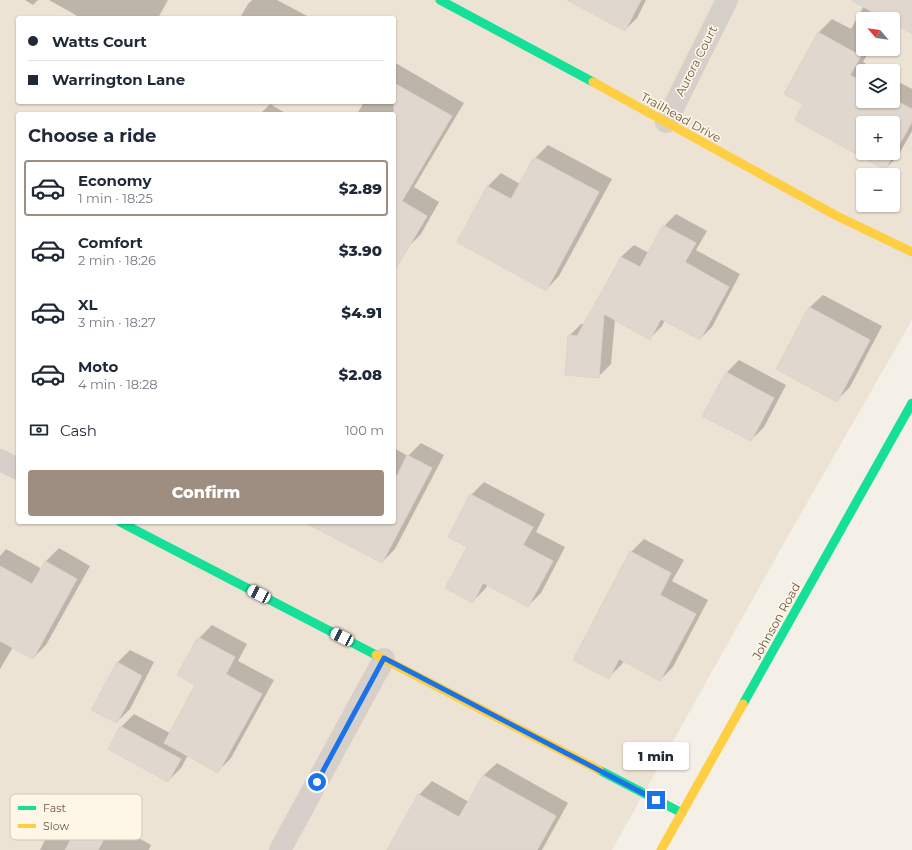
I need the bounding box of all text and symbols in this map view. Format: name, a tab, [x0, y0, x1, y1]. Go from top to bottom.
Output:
north arrow	[856, 12, 900, 56]
map controls	[856, 12, 900, 212]
street label: Aurora Court	[672, 23, 720, 99]
text: Watts Court	[52, 32, 147, 51]
button: layers	[856, 64, 900, 108]
text: Warrington Lane	[52, 70, 185, 89]
street label: Trailhead Drive	[638, 89, 724, 145]
button: +	[856, 116, 900, 160]
text: Choose a ride	[28, 125, 156, 147]
button: −	[856, 168, 900, 212]
icon: car	[30, 170, 66, 206]
text: Economy	[78, 171, 151, 190]
text: $2.89	[339, 179, 382, 198]
text: 1 min · 18:25	[78, 190, 153, 206]
icon: car	[30, 232, 66, 268]
text: Comfort	[78, 233, 143, 252]
text: $3.90	[339, 241, 382, 260]
text: 2 min · 18:26	[78, 252, 156, 268]
icon: car	[30, 294, 66, 330]
text: XL	[78, 295, 97, 314]
text: $4.91	[341, 303, 382, 322]
text: 3 min · 18:27	[78, 314, 156, 330]
icon: car	[30, 356, 66, 392]
text: Moto	[78, 357, 118, 376]
text: $2.08	[339, 365, 382, 384]
text: 4 min · 18:28	[78, 376, 158, 392]
icon: cash	[28, 419, 50, 441]
text: Cash	[60, 421, 97, 440]
text: 100 m	[345, 422, 384, 438]
button: Confirm	[28, 470, 384, 516]
street label: Johnson Road	[748, 580, 803, 663]
car	[246, 583, 272, 605]
car	[329, 626, 355, 648]
callout: 1 min	[623, 742, 689, 770]
text: 1 min	[638, 748, 674, 764]
route start	[308, 773, 326, 791]
route end	[647, 791, 665, 809]
legend	[10, 794, 142, 840]
text: Fast	[43, 801, 67, 815]
text: Slow	[43, 819, 69, 833]

